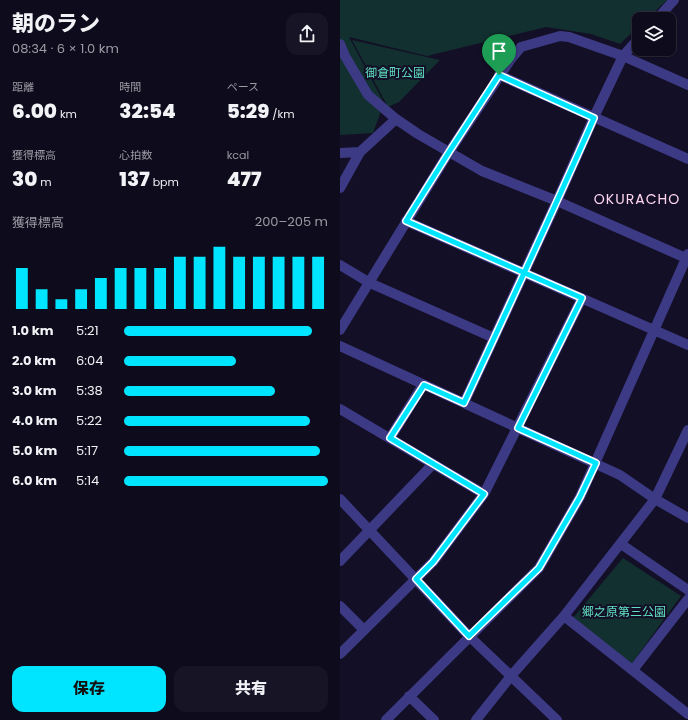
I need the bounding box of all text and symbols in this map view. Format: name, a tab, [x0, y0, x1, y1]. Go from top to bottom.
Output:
text: 朝のラン	[12, 8, 100, 39]
map controls	[632, 12, 676, 56]
button: layers	[632, 12, 676, 56]
button: share	[286, 13, 328, 55]
pin	[482, 34, 516, 75]
text: 08:34 · 6 × 1.0 km	[12, 39, 119, 58]
icon: arrive	[488, 40, 510, 62]
park label: 御倉町公園	[365, 64, 425, 81]
text: 距離	[12, 79, 34, 95]
text: 時間	[119, 79, 141, 95]
text: ペース	[227, 79, 259, 95]
text: 6.00	[12, 97, 57, 125]
text: 32:54	[119, 97, 176, 125]
text: 5:29	[227, 97, 269, 125]
text: km	[57, 106, 77, 122]
text: /km	[269, 106, 294, 122]
text: 獲得標高	[12, 147, 56, 163]
text: 心拍数	[119, 147, 152, 163]
text: kcal	[227, 147, 249, 163]
text: 30	[12, 165, 37, 193]
text: 137	[119, 165, 150, 193]
text: 477	[227, 165, 261, 193]
text: m	[37, 174, 52, 190]
text: bpm	[150, 174, 179, 190]
district label: OKURACHO	[594, 189, 680, 209]
text: 200–205 m	[255, 212, 328, 231]
text: 獲得標高	[12, 213, 64, 232]
text: 1.0 km	[12, 321, 54, 340]
text: 5:21	[76, 321, 99, 340]
text: 2.0 km	[12, 351, 56, 370]
text: 6:04	[76, 351, 103, 370]
text: 3.0 km	[12, 381, 57, 400]
text: 5:38	[76, 381, 103, 400]
text: 4.0 km	[12, 411, 58, 430]
text: 5:22	[76, 411, 102, 430]
text: 5.0 km	[12, 441, 57, 460]
text: 5:17	[76, 441, 98, 460]
text: 6.0 km	[12, 471, 57, 490]
text: 5:14	[76, 471, 99, 490]
park label: 郷之原第三公園	[582, 603, 666, 620]
button: 保存	[12, 666, 166, 712]
button: 共有	[174, 666, 328, 712]

